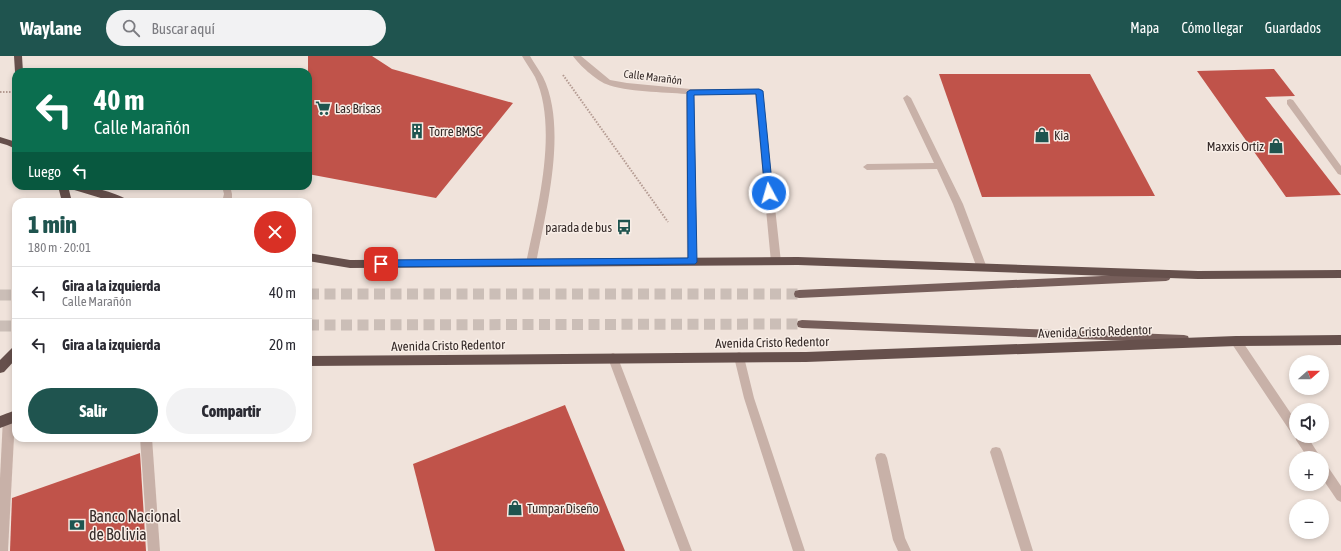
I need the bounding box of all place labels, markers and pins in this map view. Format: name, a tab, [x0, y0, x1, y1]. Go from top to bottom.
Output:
supermarket icon: Las Brisas	[314, 99, 332, 117]
place label: Las Brisas	[335, 101, 381, 116]
building icon: Torre BMSC	[408, 122, 426, 140]
place label: Torre BMSC	[429, 124, 482, 139]
shop icon: Kia	[1033, 126, 1051, 144]
place label: Kia	[1054, 128, 1069, 143]
shop icon: Maxxis Ortiz	[1267, 137, 1285, 155]
place label: Maxxis Ortiz	[1207, 139, 1264, 154]
bus stop icon: parada de bus	[615, 218, 633, 236]
place label: parada de bus	[545, 220, 612, 235]
pin	[364, 247, 398, 281]
shop icon: Tumpar Diseño	[506, 499, 524, 517]
place label: Tumpar Diseño	[527, 501, 599, 516]
place label: Banco Nacional de Bolivia	[89, 507, 182, 543]
bank icon: Banco Nacional de Bolivia	[68, 516, 86, 534]

